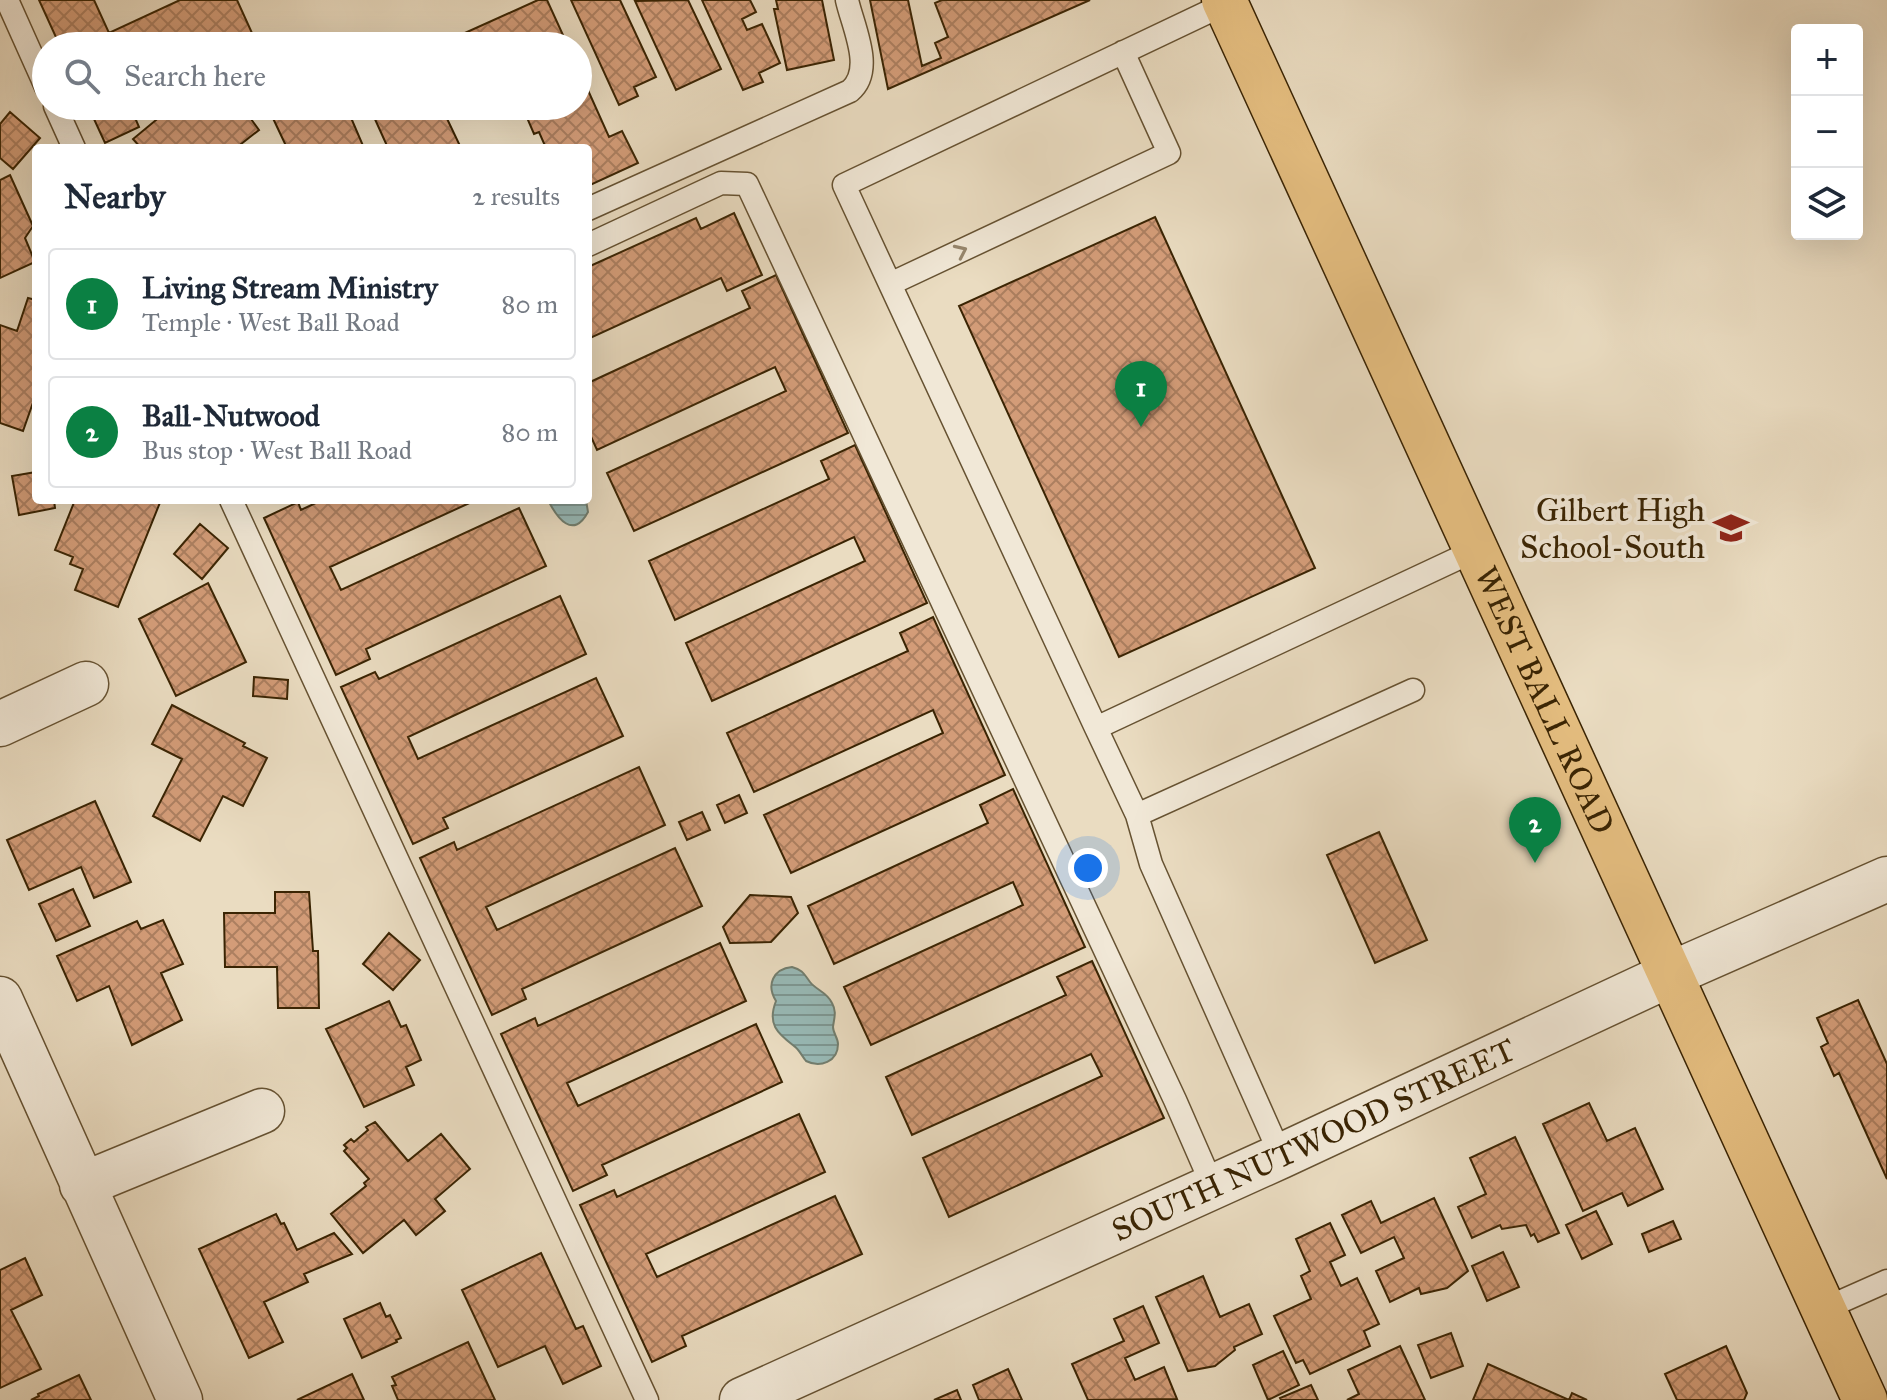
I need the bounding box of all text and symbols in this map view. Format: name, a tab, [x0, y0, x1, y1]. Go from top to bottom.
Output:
map controls	[1791, 24, 1863, 240]
button: +	[1791, 24, 1863, 96]
search box	[32, 32, 592, 120]
icon: search	[60, 54, 104, 98]
text: Search here	[124, 58, 266, 94]
button: −	[1791, 96, 1863, 168]
button: layers	[1791, 168, 1863, 240]
text: Nearby	[64, 176, 166, 217]
text: 2 results	[472, 180, 560, 212]
one-way arrow	[952, 245, 967, 261]
text: Living Stream Ministry	[142, 270, 438, 306]
text: 1	[87, 288, 97, 320]
text: 80 m	[502, 288, 558, 320]
text: Temple · West Ball Road	[142, 306, 400, 338]
pin: 1	[1115, 361, 1167, 427]
text: Ball-Nutwood	[142, 398, 320, 434]
text: 2	[86, 416, 98, 448]
text: 80 m	[502, 416, 558, 448]
text: Bus stop · West Ball Road	[142, 434, 412, 466]
place label: Gilbert High School-South	[1520, 491, 1705, 567]
school or university icon: Gilbert High School-South	[1712, 509, 1750, 547]
street label: WEST BALL ROAD	[1466, 560, 1622, 840]
pin: 2	[1509, 797, 1561, 863]
your location	[1068, 848, 1108, 888]
street label: SOUTH NUTWOOD STREET	[1106, 1030, 1522, 1250]

